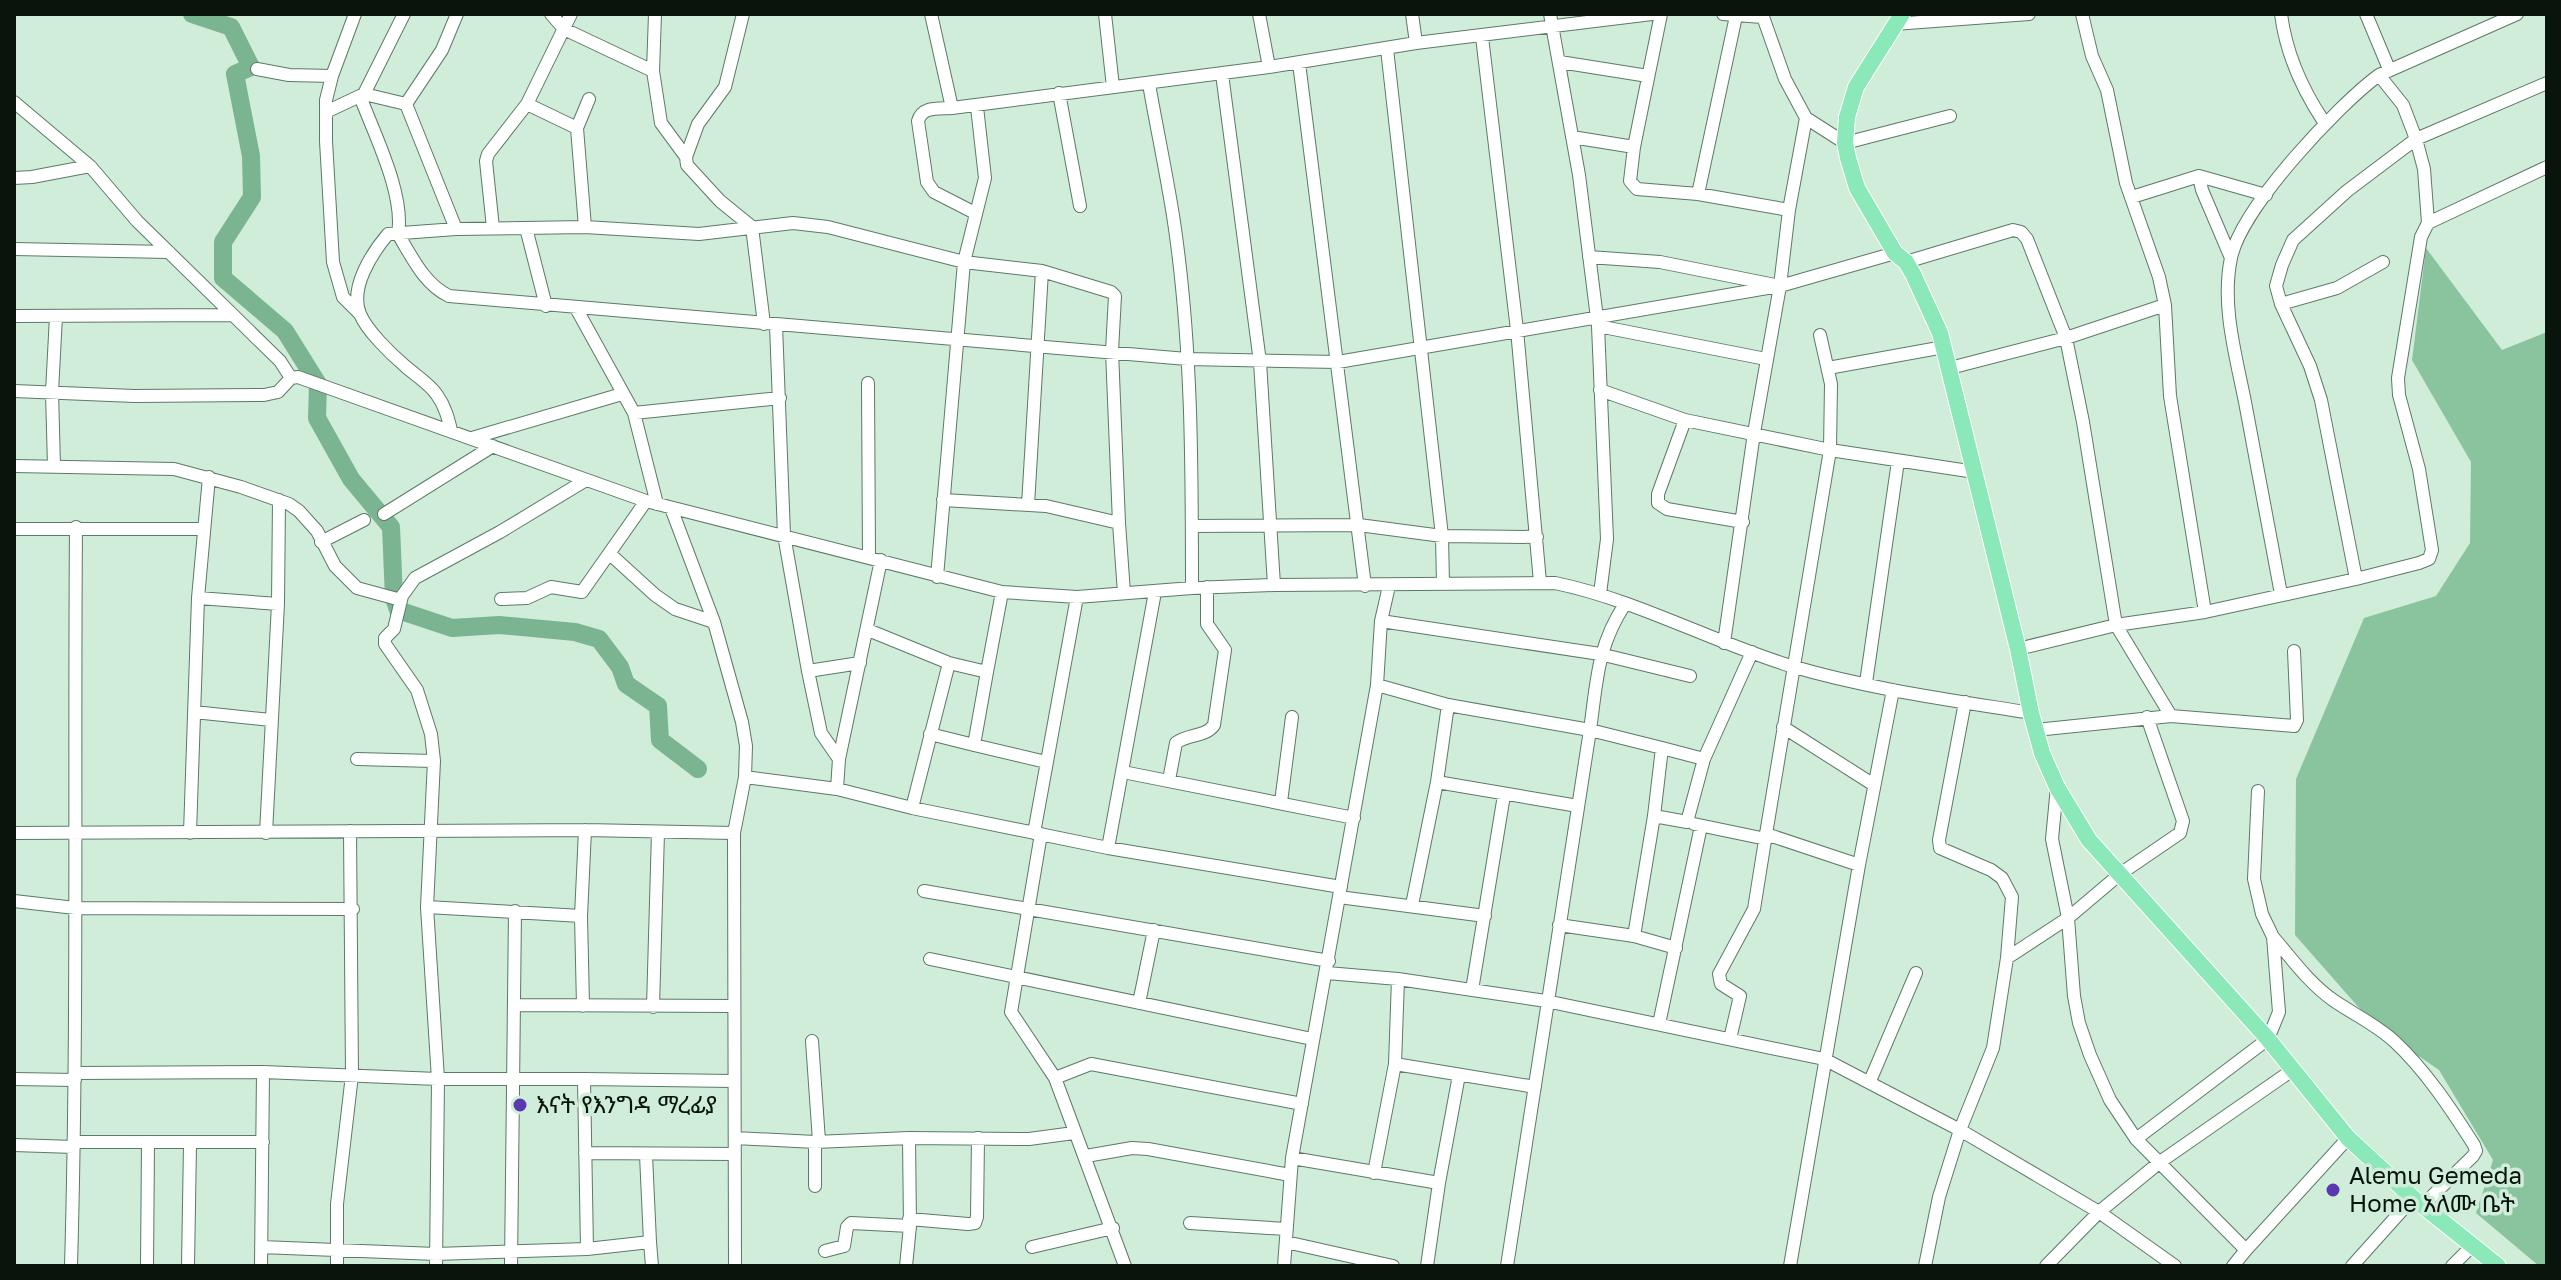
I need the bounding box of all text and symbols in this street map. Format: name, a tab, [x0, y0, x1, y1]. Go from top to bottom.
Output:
place label: እናት የእንግዳ ማረፊያ	[536, 1089, 717, 1118]
marker: እናት የእንግዳ ማረፊያ	[511, 1096, 529, 1114]
place label: Alemu Gemeda Home አለሙ ቤት	[2349, 1160, 2522, 1217]
marker: Alemu Gemeda Home አለሙ ቤት	[2324, 1181, 2342, 1199]

